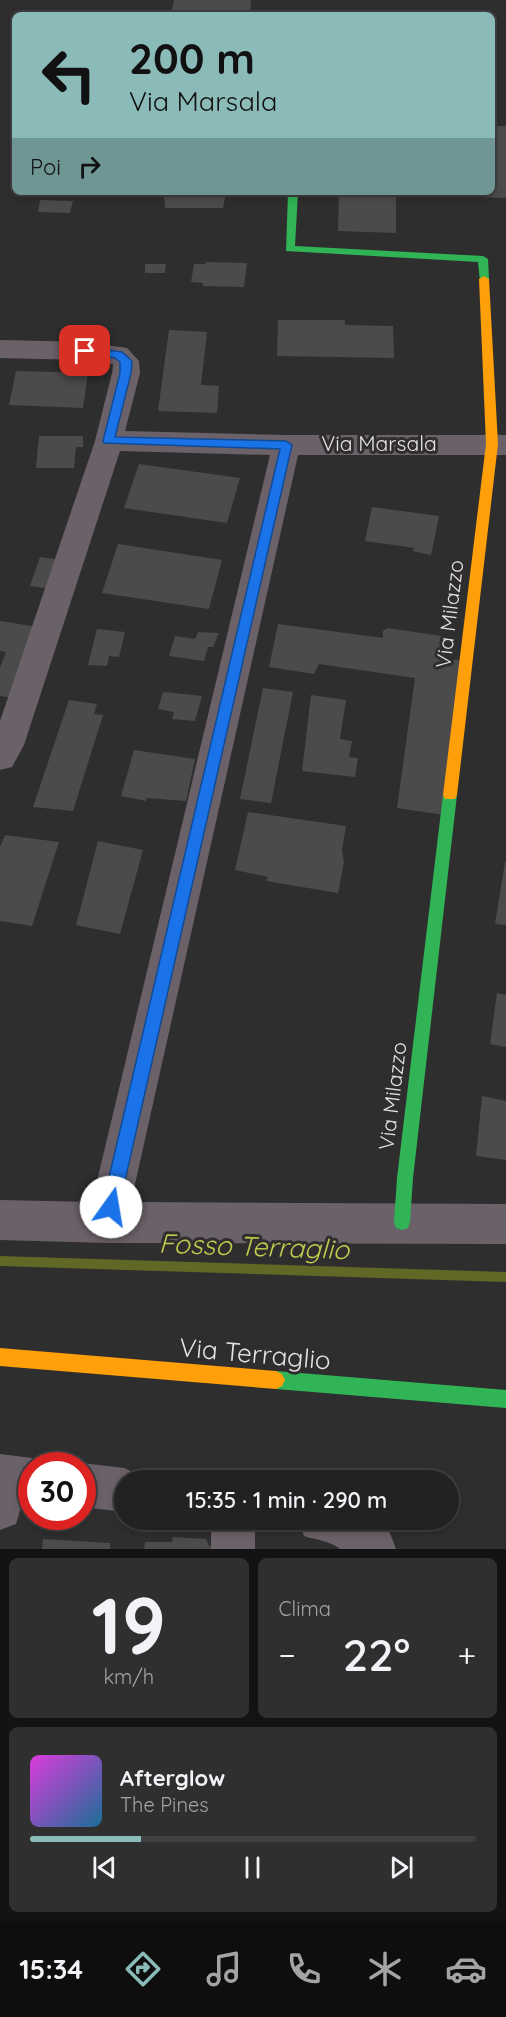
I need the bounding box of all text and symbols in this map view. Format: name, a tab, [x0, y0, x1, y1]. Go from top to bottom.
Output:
text: 200 m	[129, 32, 255, 85]
icon: left	[30, 36, 108, 114]
text: Via Marsala	[129, 84, 277, 118]
icon: right	[73, 150, 106, 183]
text: Poi	[30, 153, 61, 181]
pin	[59, 325, 110, 376]
icon: arrive	[68, 334, 101, 367]
street label: Via Marsala	[321, 430, 437, 456]
street label: Via Milazzo	[429, 558, 469, 670]
street label: Via Milazzo	[372, 1040, 412, 1152]
position arrow	[79, 1175, 143, 1239]
water label: Fosso Terraglio	[158, 1226, 351, 1266]
street label: Via Terraglio	[178, 1330, 332, 1377]
speed limit sign: 30	[18, 1452, 96, 1530]
text: 15:35 · 1 min · 290 m	[186, 1486, 387, 1514]
text: 19	[91, 1576, 166, 1674]
text: Clima	[279, 1596, 331, 1621]
text: 22°	[343, 1626, 410, 1682]
text: −	[279, 1634, 296, 1675]
text: +	[457, 1634, 476, 1675]
text: km/h	[103, 1664, 154, 1689]
text: Afterglow	[120, 1764, 225, 1792]
text: The Pines	[120, 1792, 209, 1817]
icon: previous	[88, 1851, 121, 1884]
icon: pause	[236, 1851, 269, 1884]
icon: next	[385, 1851, 418, 1884]
icon: directions	[122, 1948, 164, 1990]
icon: music	[203, 1948, 245, 1990]
icon: phone	[283, 1948, 325, 1990]
icon: climate	[364, 1948, 406, 1990]
icon: car	[445, 1948, 487, 1990]
text: 15:34	[19, 1952, 83, 1986]

